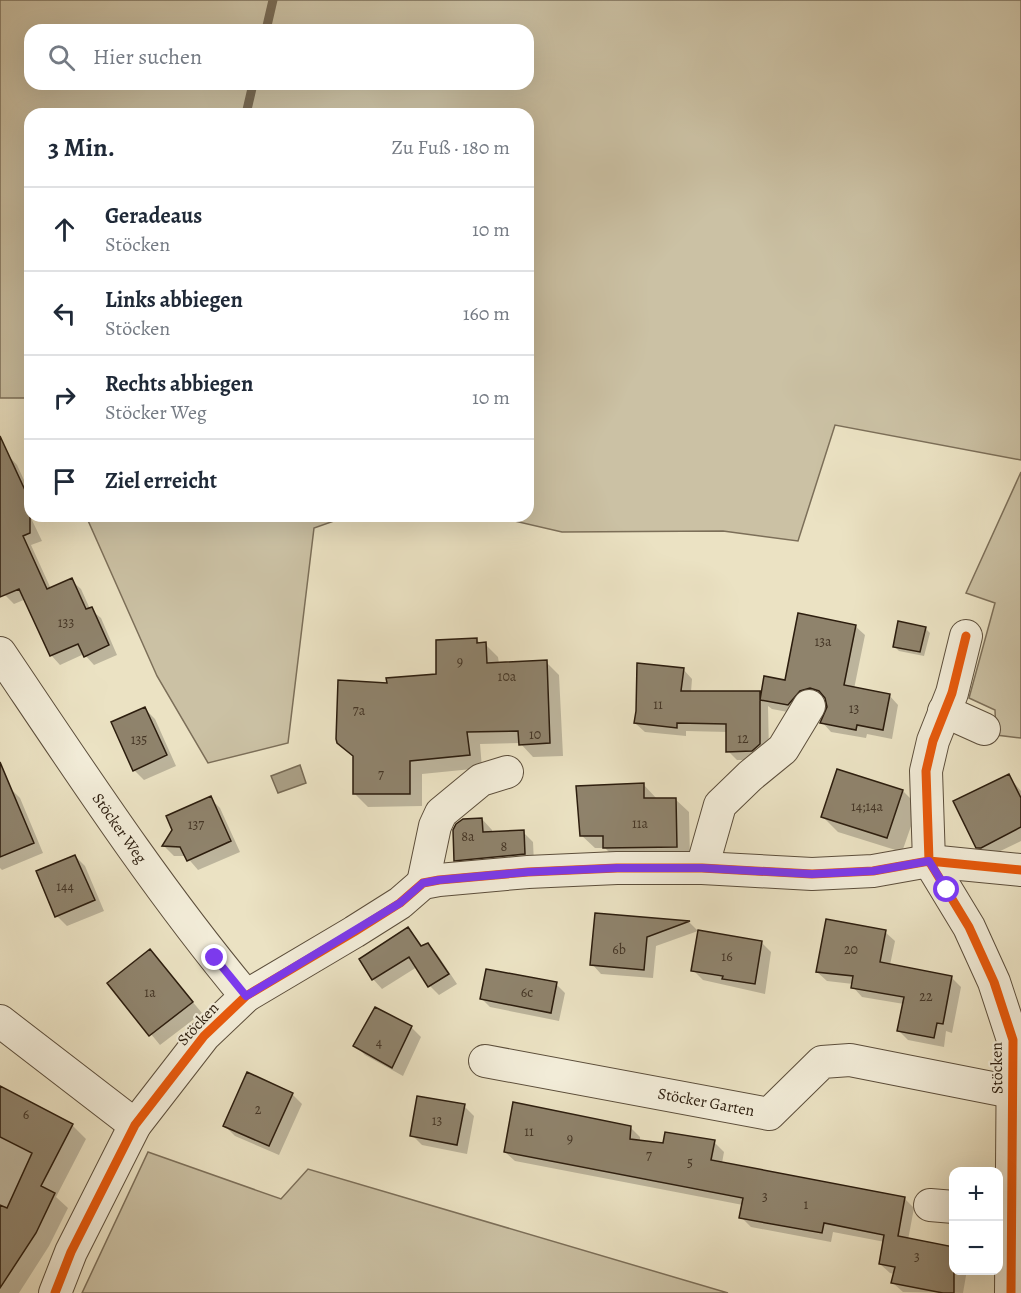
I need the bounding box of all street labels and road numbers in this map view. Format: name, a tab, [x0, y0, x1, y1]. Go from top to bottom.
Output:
street label: Stöcker Weg	[87, 789, 152, 868]
street label: Stöcken	[172, 997, 224, 1051]
street label: Stöcken	[986, 1042, 1008, 1094]
street label: Stöcker Garten	[656, 1082, 757, 1122]

